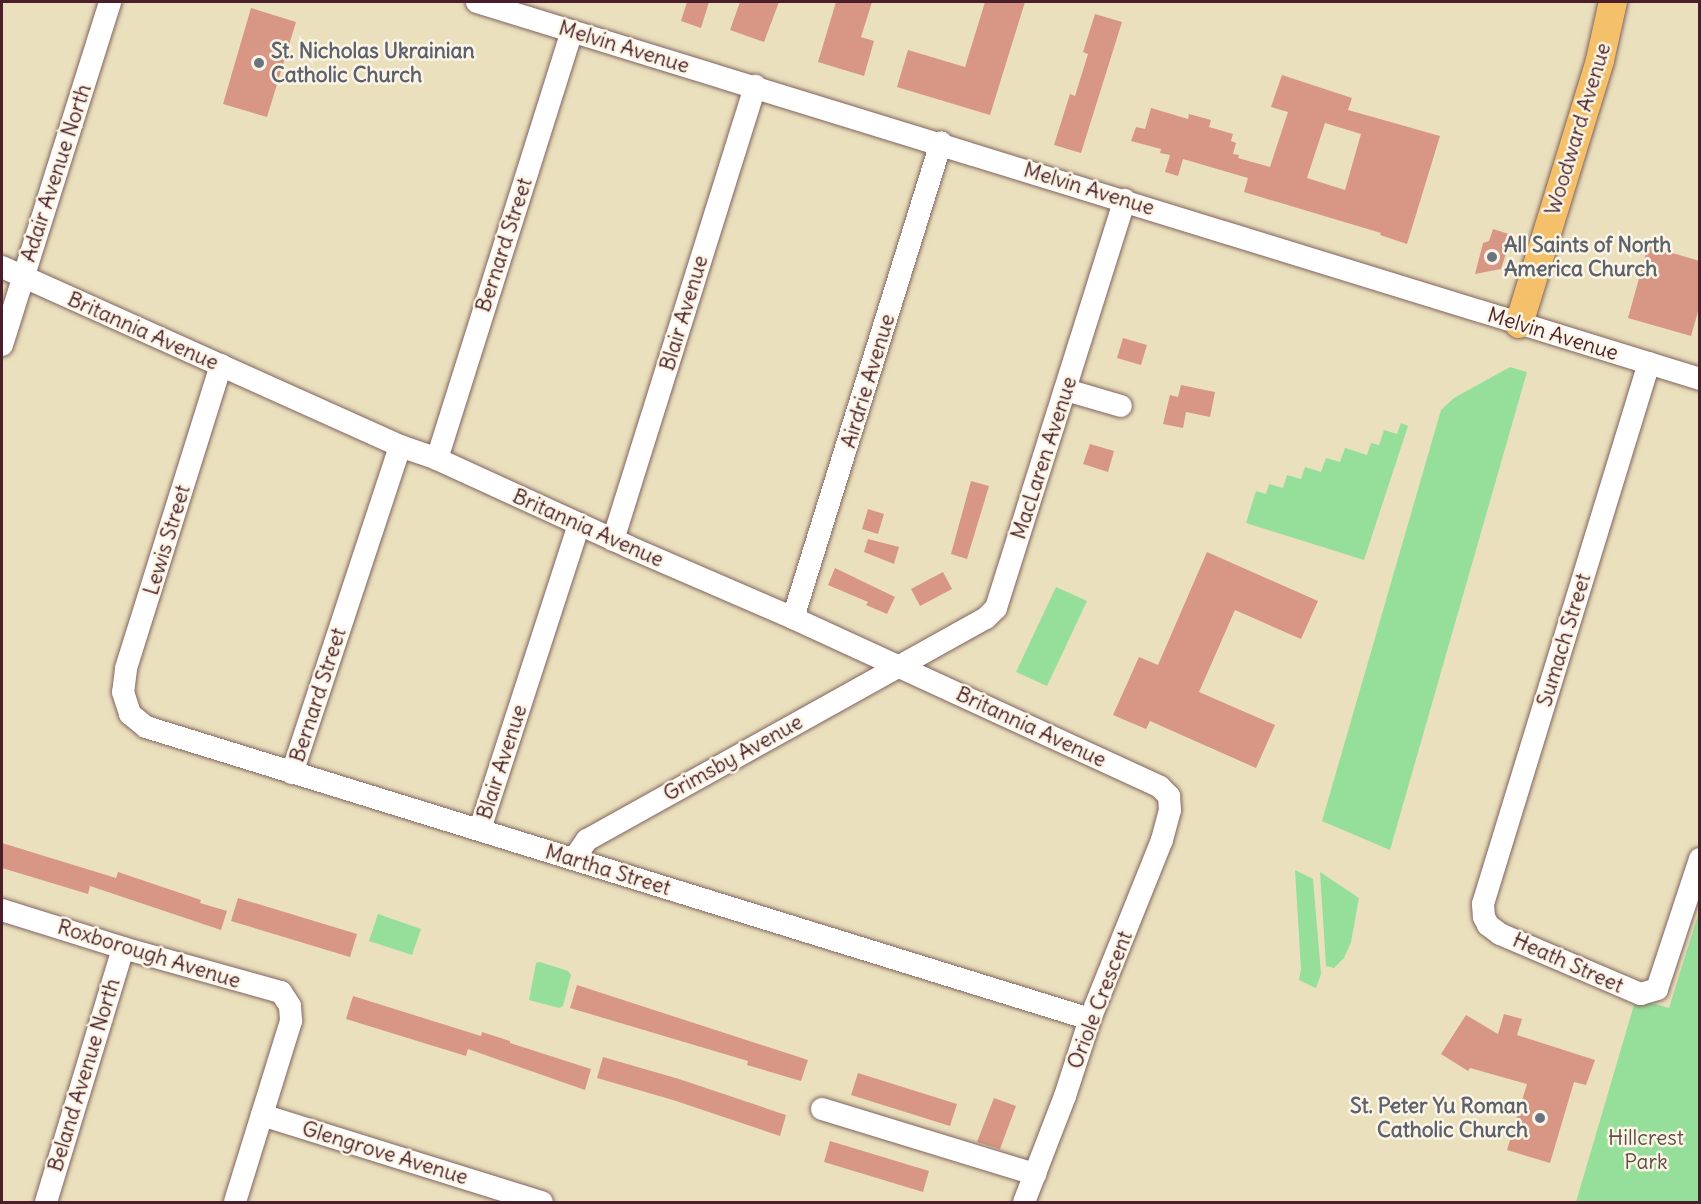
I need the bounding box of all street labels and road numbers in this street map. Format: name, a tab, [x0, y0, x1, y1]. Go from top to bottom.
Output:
street label: Melvin Avenue	[556, 15, 692, 79]
street label: Woodward Avenue	[1540, 40, 1616, 218]
street label: Adair Avenue North	[15, 81, 97, 265]
street label: Melvin Avenue	[1021, 157, 1157, 221]
street label: Bernard Street	[470, 175, 538, 315]
street label: Blair Avenue	[655, 252, 713, 374]
street label: Britannia Avenue	[64, 286, 222, 376]
street label: Melvin Avenue	[1485, 302, 1621, 366]
street label: Airdrie Avenue	[836, 311, 900, 451]
street label: MacLaren Avenue	[1006, 373, 1082, 543]
street label: Lewis Street	[138, 482, 196, 598]
street label: Britannia Avenue	[509, 483, 667, 573]
street label: Sumach Street	[1532, 570, 1596, 710]
street label: Bernard Street	[284, 625, 352, 765]
street label: Britannia Avenue	[952, 681, 1110, 773]
street label: Blair Avenue	[472, 701, 532, 823]
street label: Grimsby Avenue	[659, 709, 807, 807]
street label: Martha Street	[542, 839, 674, 901]
street label: Roxborough Avenue	[54, 914, 244, 994]
street label: Heath Street	[1509, 927, 1627, 999]
street label: Oriole Crescent	[1062, 928, 1138, 1072]
street label: Beland Avenue North	[43, 975, 125, 1175]
street label: Glengrove Avenue	[299, 1116, 471, 1190]

